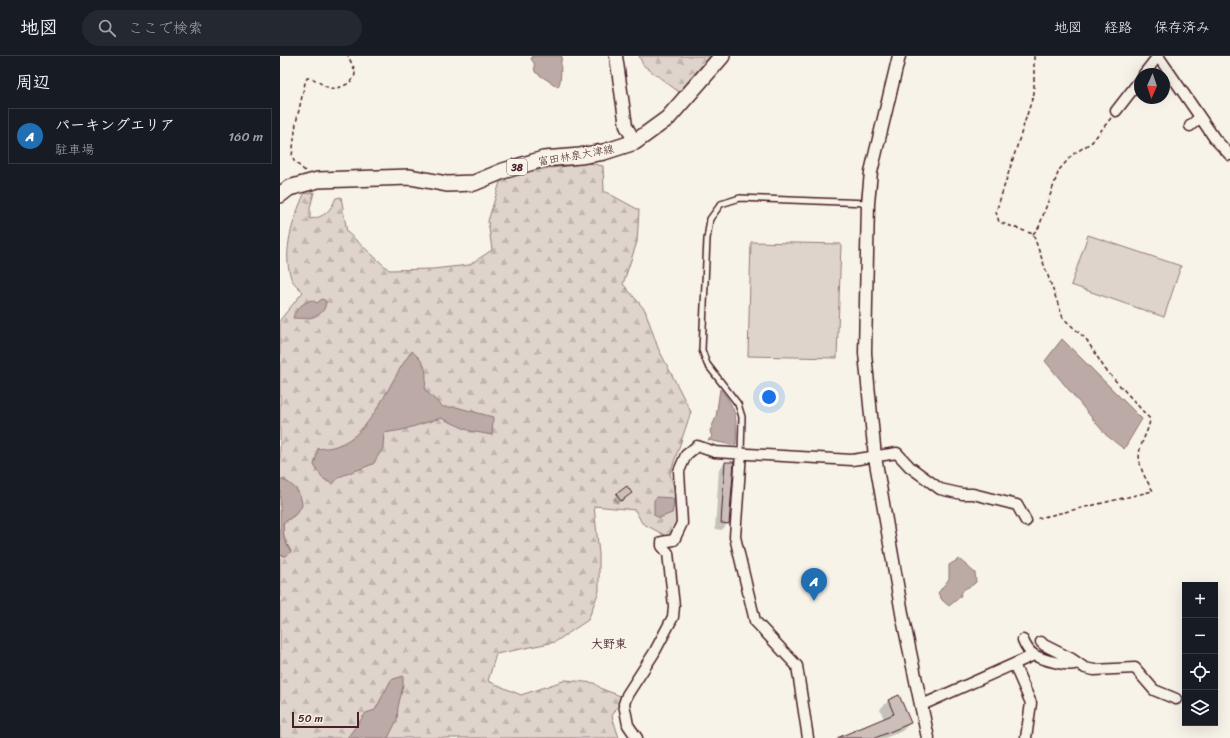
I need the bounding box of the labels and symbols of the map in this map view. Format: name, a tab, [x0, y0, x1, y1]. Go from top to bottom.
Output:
north arrow	[1134, 68, 1170, 104]
street label: 富田林泉大津線	[537, 139, 616, 172]
road number: 38	[507, 159, 527, 175]
your location	[759, 387, 779, 407]
pin: A	[801, 568, 827, 601]
district label: 大野東	[591, 633, 627, 655]
scale bar	[292, 710, 359, 729]

